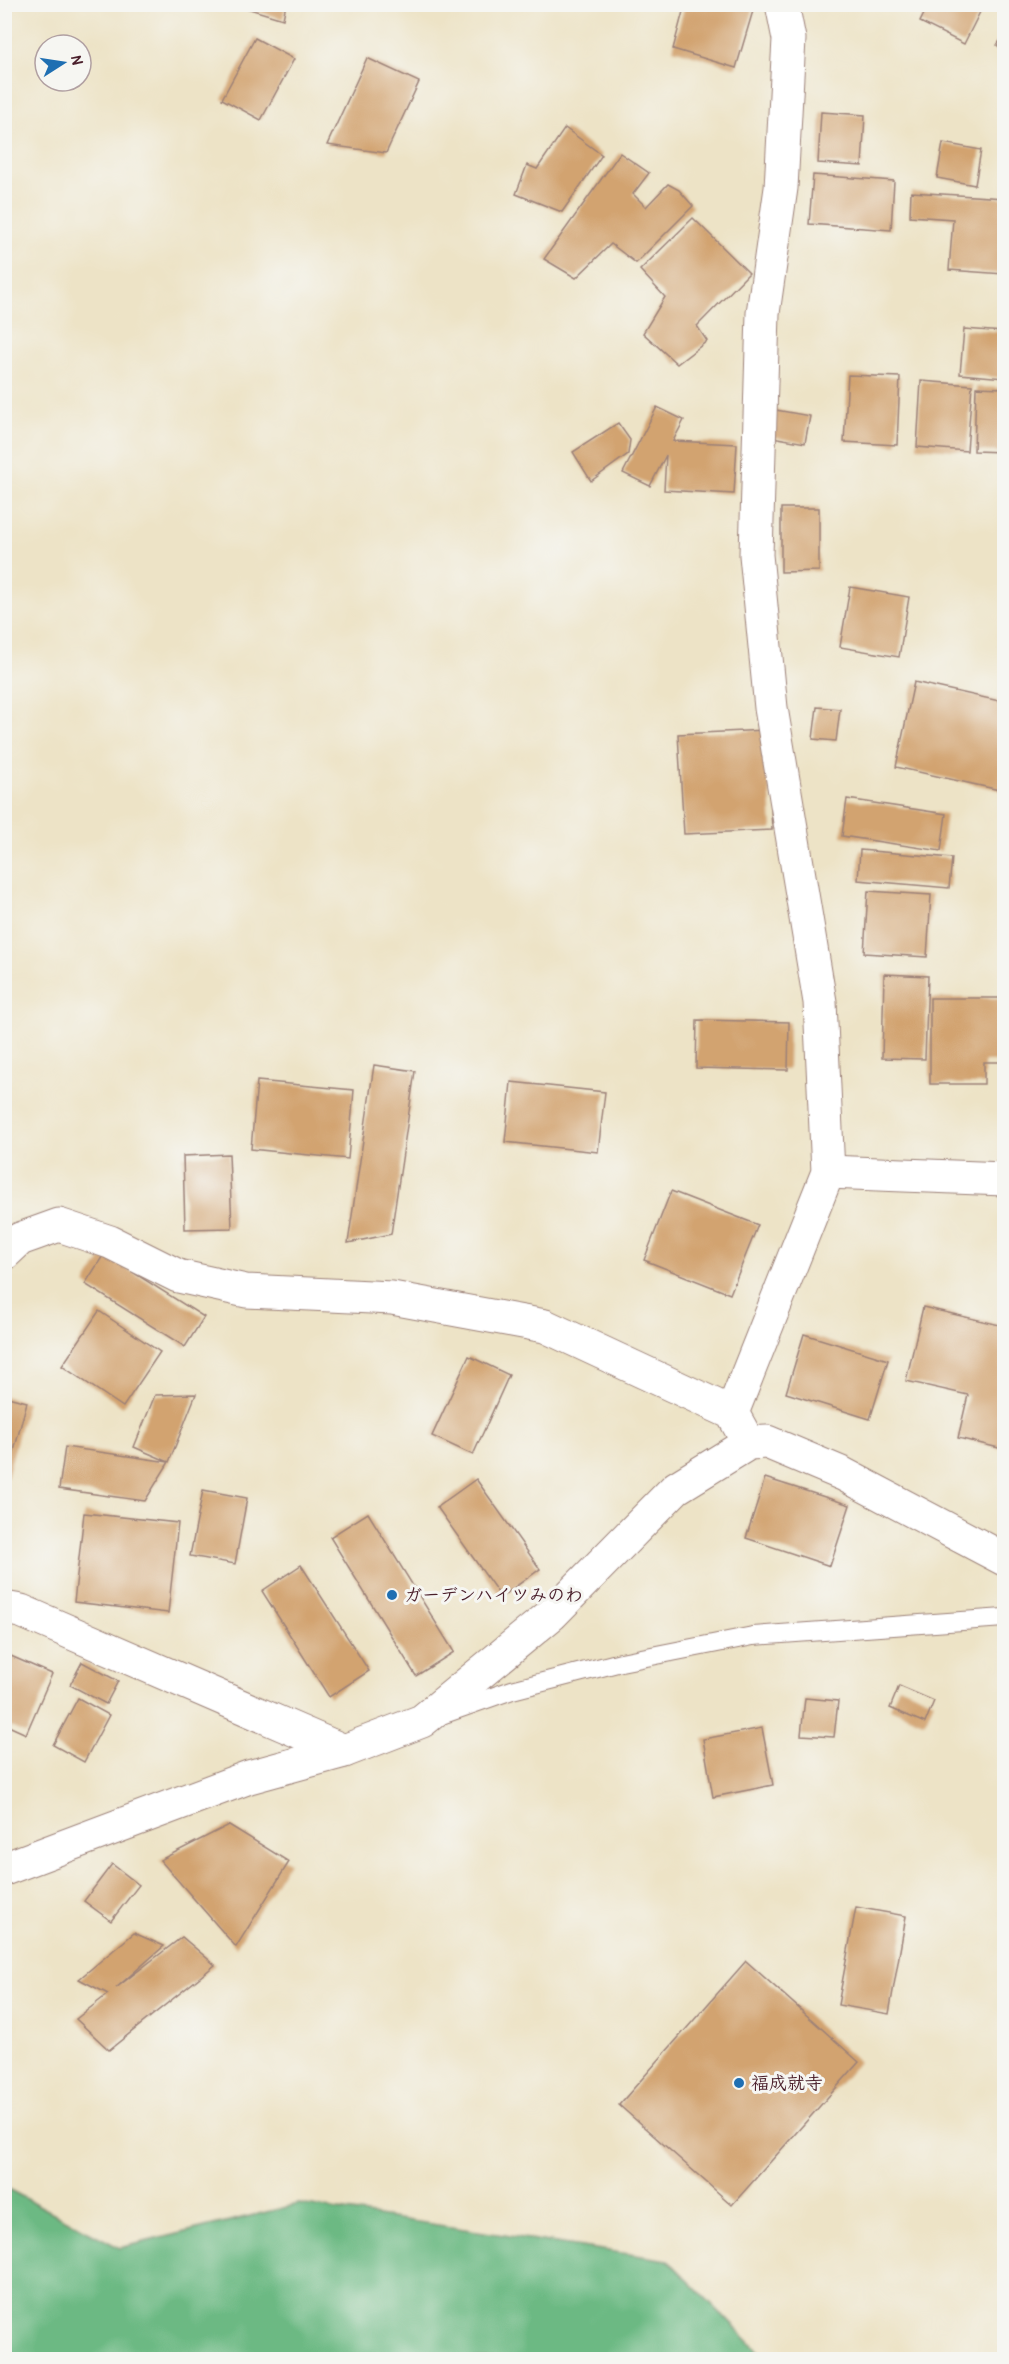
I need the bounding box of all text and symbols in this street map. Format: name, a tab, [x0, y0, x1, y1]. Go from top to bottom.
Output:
north arrow	[33, 33, 93, 93]
text: N	[66, 53, 89, 67]
place label: ガーデンハイツみのわ	[404, 1582, 583, 1607]
marker: ガーデンハイツみのわ	[385, 1588, 399, 1602]
place label: 福成就寺	[751, 2070, 823, 2095]
marker: 福成就寺	[732, 2076, 746, 2090]

